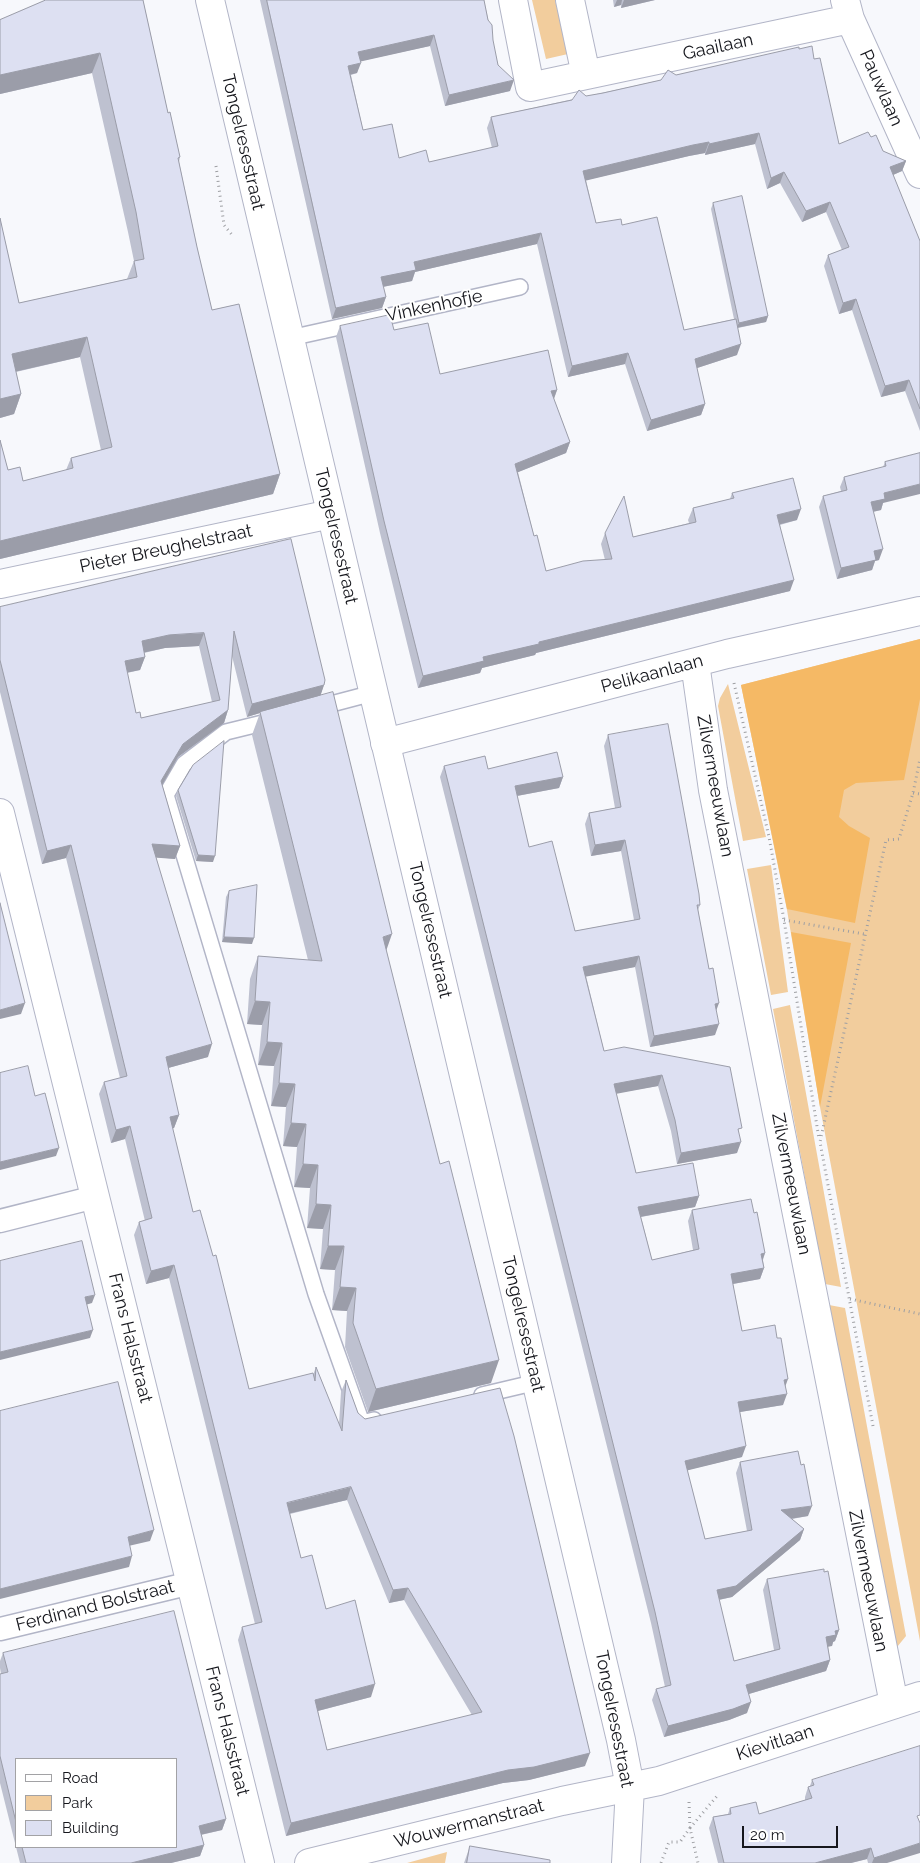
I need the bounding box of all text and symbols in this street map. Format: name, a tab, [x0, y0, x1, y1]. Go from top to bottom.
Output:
street label: Gaailaan	[681, 29, 755, 65]
street label: Pauwlaan	[855, 46, 907, 130]
street label: Tongelresestraat	[217, 72, 269, 212]
street label: Vinkenhofje	[384, 285, 484, 327]
street label: Tongelresestraat	[310, 466, 362, 606]
street label: Pieter Breughelstraat	[78, 520, 254, 578]
street label: Pelikaanlaan	[598, 650, 706, 698]
street label: Zilvermeeuwlaan	[692, 713, 738, 859]
street label: Tongelresestraat	[404, 860, 456, 1000]
street label: Zilvermeeuwlaan	[767, 1111, 815, 1257]
street label: Tongelresestraat	[497, 1254, 549, 1394]
street label: Frans Halsstraat	[103, 1271, 157, 1405]
street label: Zilvermeeuwlaan	[844, 1508, 892, 1654]
street label: Ferdinand Bolstraat	[14, 1576, 176, 1636]
street label: Tongelresestraat	[590, 1649, 638, 1789]
street label: Frans Halsstraat	[200, 1664, 254, 1798]
street label: Kievitlaan	[733, 1720, 817, 1766]
legend	[15, 1758, 178, 1848]
text: Road	[62, 1769, 98, 1787]
text: Park	[62, 1794, 93, 1812]
street label: Wouwermanstraat	[392, 1795, 546, 1853]
scale bar	[745, 1816, 841, 1848]
text: Building	[62, 1819, 119, 1837]
text: 20 m	[750, 1826, 785, 1844]

